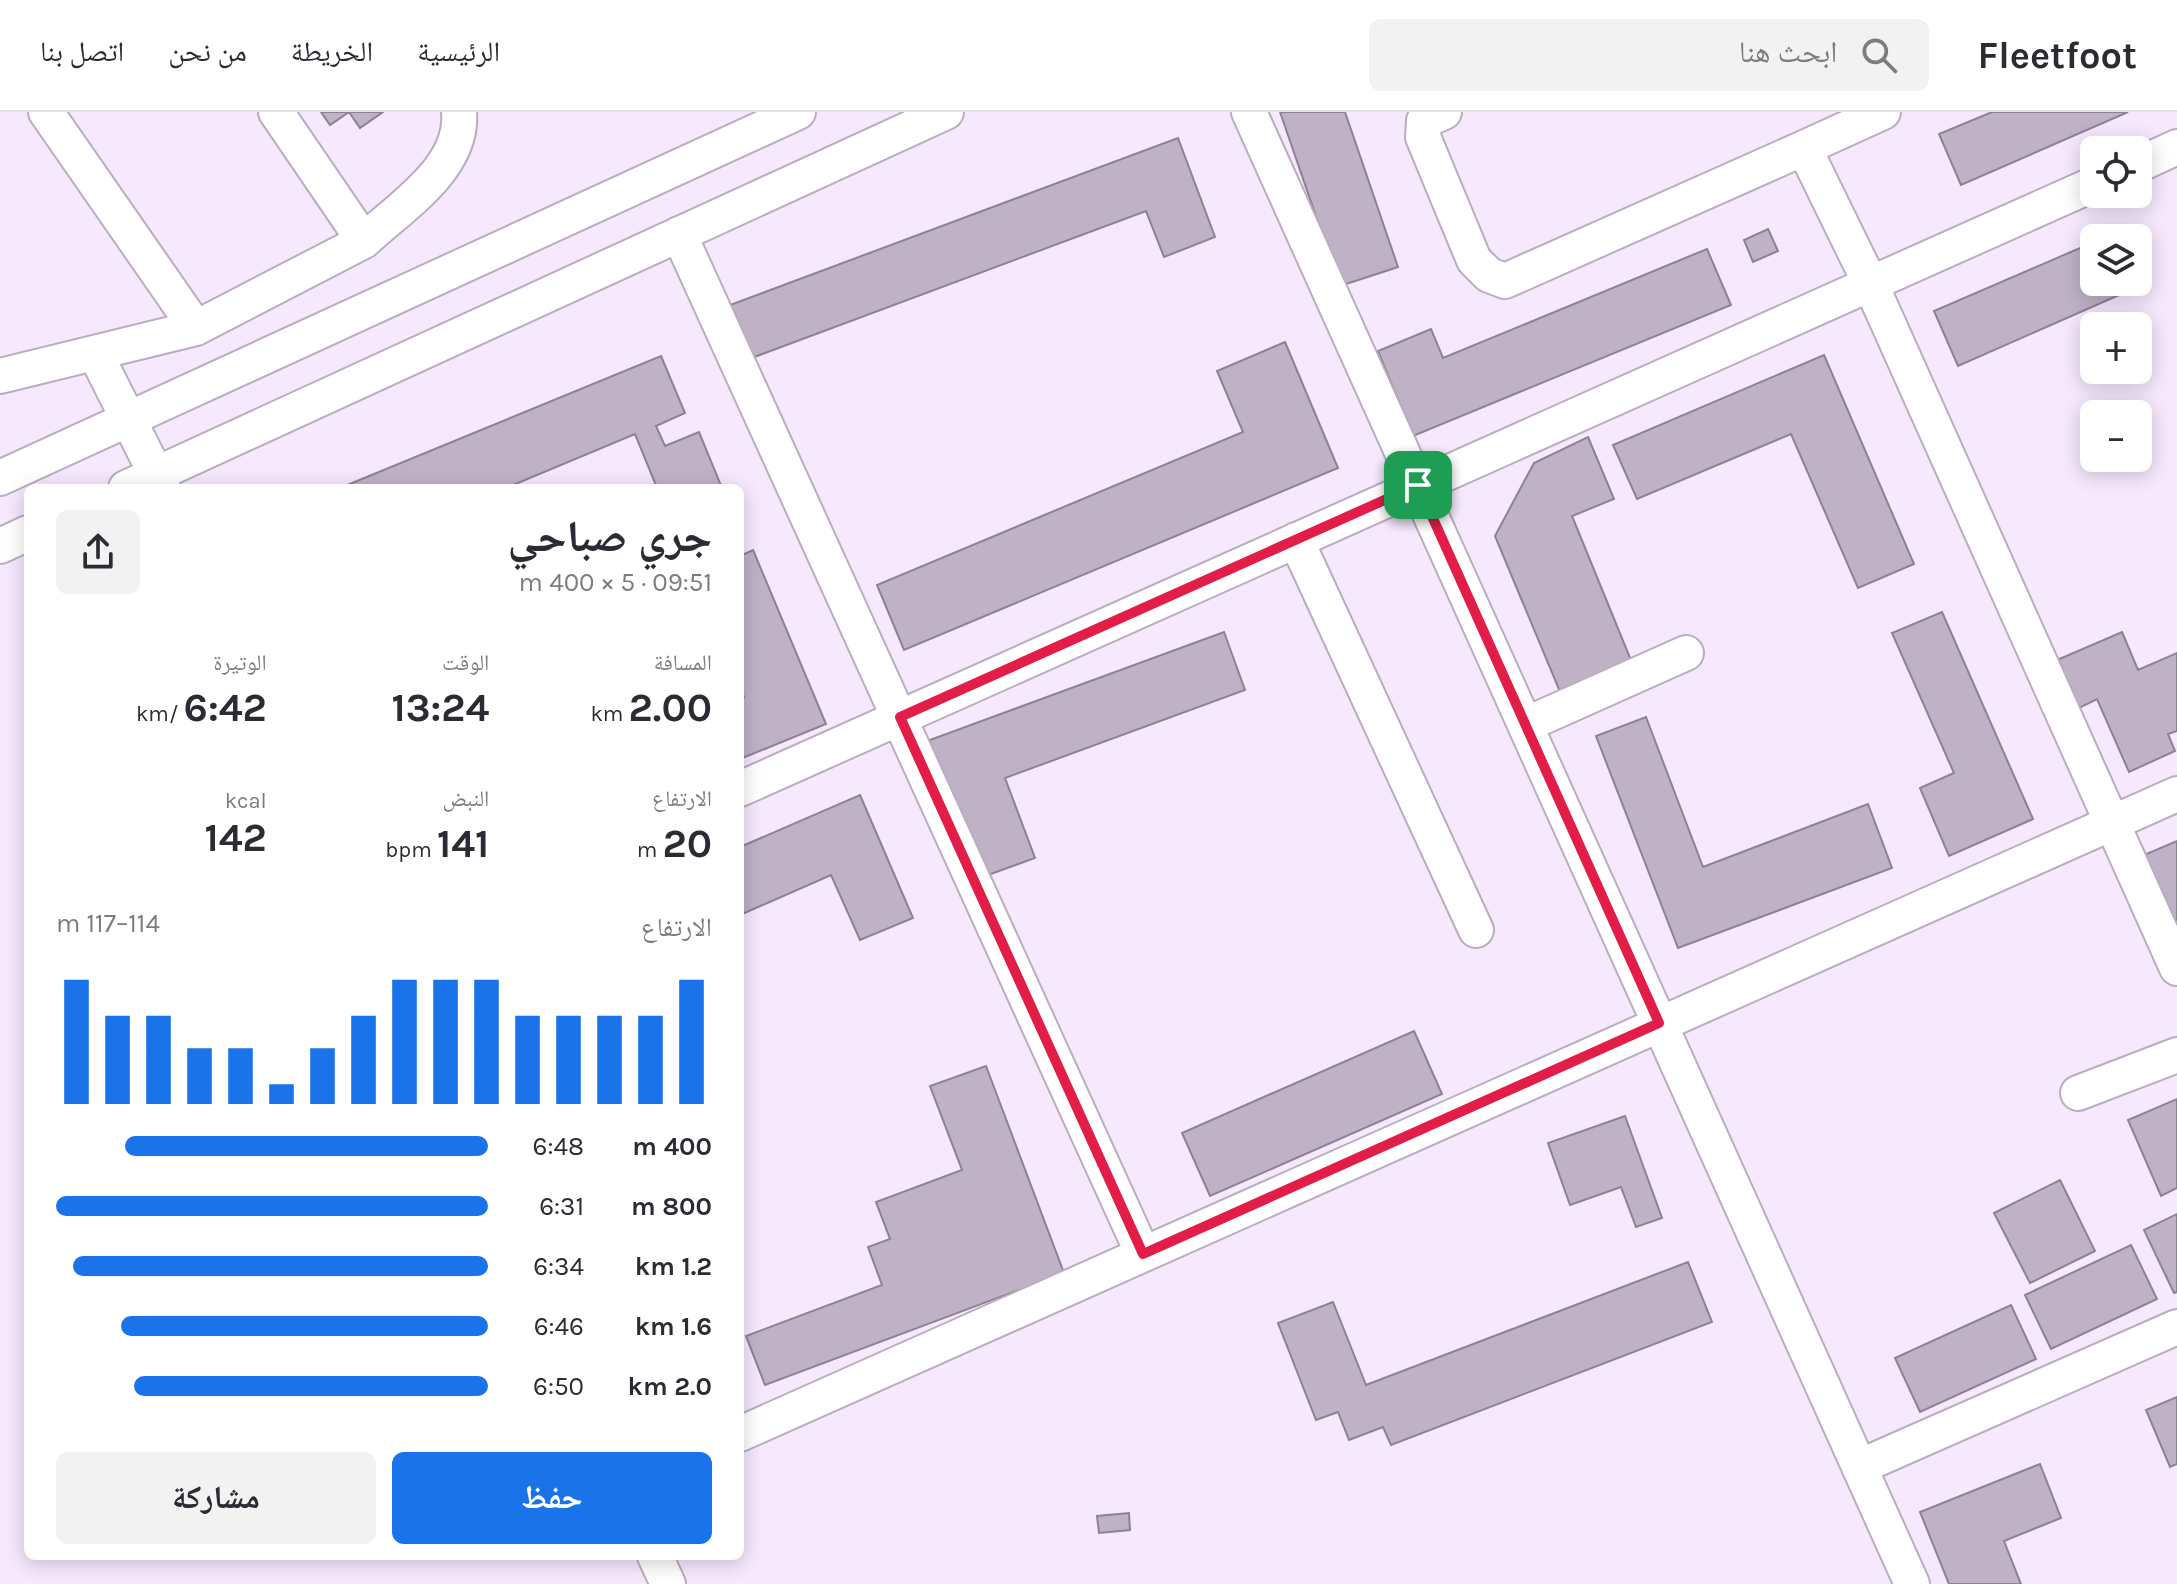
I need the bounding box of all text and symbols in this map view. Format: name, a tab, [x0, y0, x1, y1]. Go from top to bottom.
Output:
search box	[1369, 19, 1929, 91]
icon: search	[1857, 33, 1901, 77]
text: Fleetfoot	[1977, 33, 2137, 78]
text: ابحث هنا	[1739, 34, 1837, 70]
text: اتصل بنا	[40, 35, 124, 68]
text: من نحن	[168, 35, 247, 68]
text: الخريطة	[291, 35, 373, 68]
text: الرئيسية	[417, 35, 500, 68]
map controls	[2080, 136, 2152, 472]
button: locate	[2080, 136, 2152, 208]
button: layers	[2080, 224, 2152, 296]
button: +	[2080, 312, 2152, 384]
button: −	[2080, 400, 2152, 472]
pin	[1384, 451, 1452, 519]
icon: arrive	[1396, 463, 1440, 507]
button: share	[56, 510, 140, 594]
text: جري صباحي	[508, 511, 712, 562]
text: 09:51 · 5 × 400 m	[519, 567, 712, 598]
text: الوتيرة	[213, 650, 267, 676]
text: الوقت	[442, 650, 489, 676]
text: المسافة	[654, 650, 712, 676]
text: 6:42	[184, 684, 267, 731]
text: 13:24	[391, 684, 489, 731]
text: 2.00	[629, 684, 712, 731]
text: /km	[136, 701, 184, 727]
text: km	[590, 701, 629, 727]
text: النبض	[442, 786, 489, 812]
text: الارتفاع	[652, 786, 712, 812]
text: kcal	[225, 788, 267, 814]
text: 142	[204, 814, 267, 861]
text: 141	[437, 820, 489, 867]
text: 20	[663, 820, 712, 867]
text: bpm	[385, 837, 437, 863]
text: m	[637, 837, 663, 863]
text: 114–117 m	[56, 908, 160, 939]
text: الارتفاع	[641, 912, 712, 943]
text: 6:48	[533, 1131, 584, 1162]
text: 400 m	[632, 1131, 712, 1162]
text: 6:31	[539, 1191, 584, 1222]
text: 800 m	[631, 1191, 712, 1222]
text: 6:34	[533, 1251, 584, 1282]
text: 1.2 km	[635, 1251, 712, 1282]
text: 6:46	[534, 1311, 584, 1342]
text: 1.6 km	[635, 1311, 712, 1342]
text: 6:50	[533, 1371, 584, 1402]
text: 2.0 km	[628, 1371, 712, 1402]
button: مشاركة	[56, 1452, 376, 1544]
button: حفظ	[392, 1452, 712, 1544]

